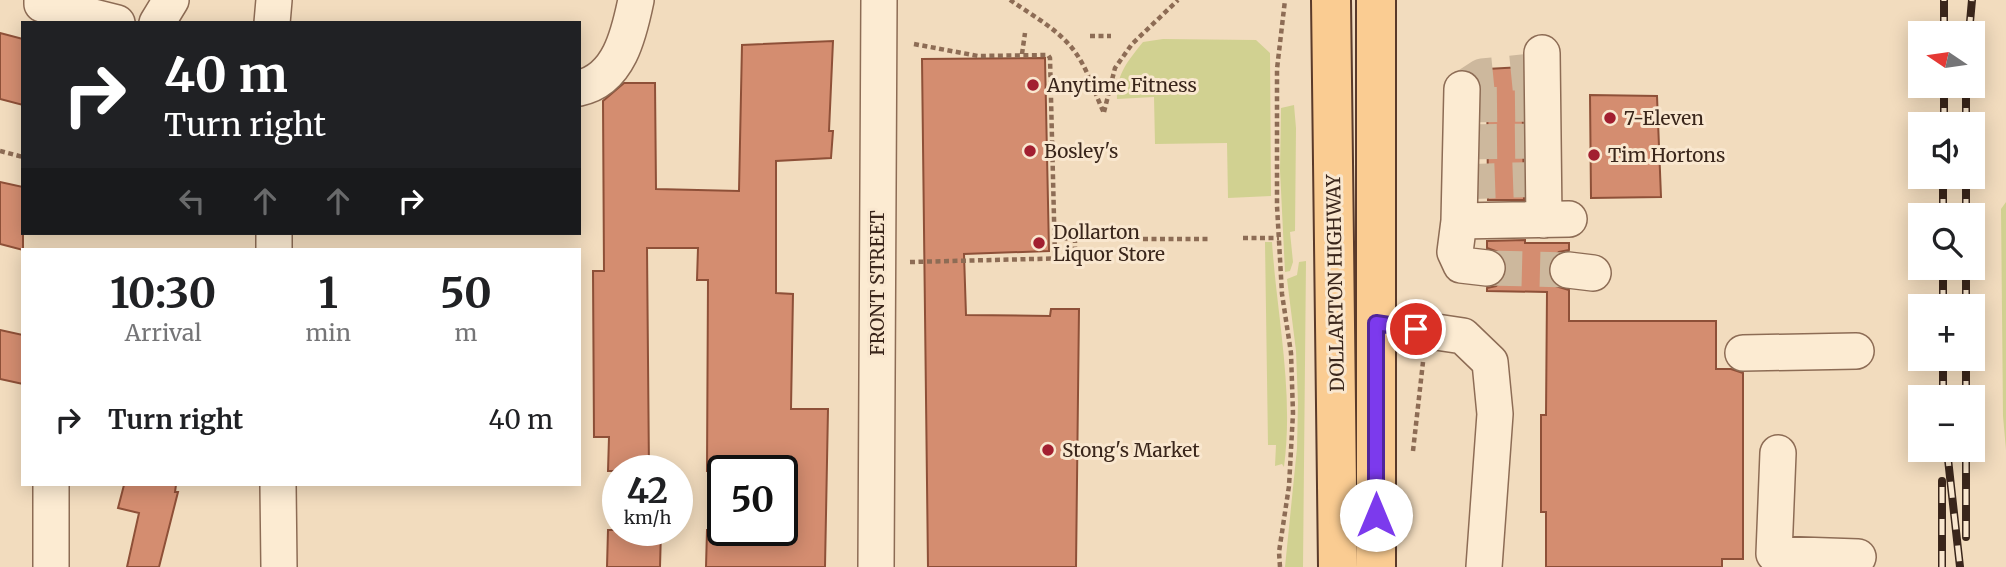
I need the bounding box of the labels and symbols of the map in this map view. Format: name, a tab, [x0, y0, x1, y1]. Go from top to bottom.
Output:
north arrow	[1908, 21, 1984, 98]
place label: Anytime Fitness	[1046, 73, 1197, 97]
marker: Anytime Fitness	[1025, 77, 1041, 93]
place label: 7-Eleven	[1624, 106, 1704, 130]
marker: 7-Eleven	[1602, 110, 1618, 126]
place label: Bosley's	[1044, 139, 1118, 163]
marker: Bosley's	[1022, 143, 1038, 159]
place label: Tim Hortons	[1608, 143, 1725, 167]
marker: Tim Hortons	[1586, 147, 1602, 163]
street label: DOLLARTON HIGHWAY	[1321, 173, 1349, 392]
street label: FRONT STREET	[865, 210, 889, 356]
place label: Dollarton Liquor Store	[1053, 220, 1165, 266]
marker: Dollarton Liquor Store	[1031, 235, 1047, 251]
pin	[1386, 299, 1446, 359]
place label: Stong's Market	[1062, 438, 1200, 462]
marker: Stong's Market	[1040, 442, 1056, 458]
speed limit sign: 50	[707, 455, 798, 546]
position arrow	[1339, 478, 1413, 552]

